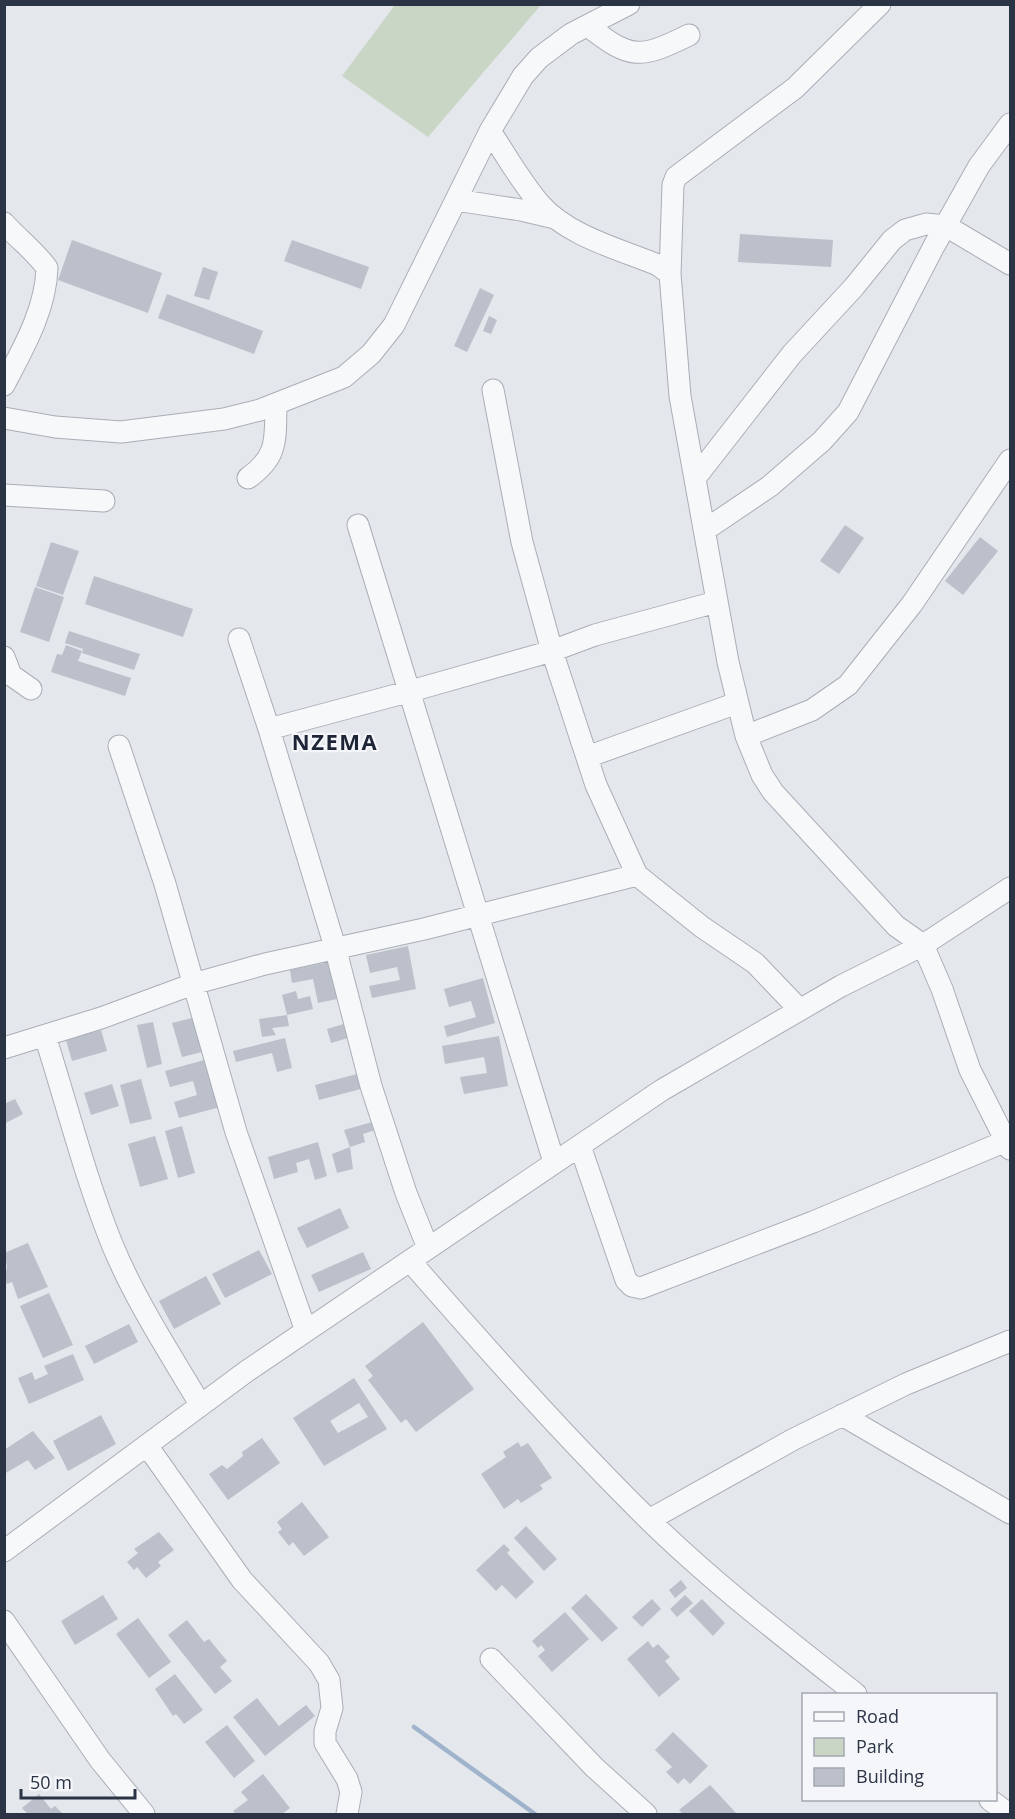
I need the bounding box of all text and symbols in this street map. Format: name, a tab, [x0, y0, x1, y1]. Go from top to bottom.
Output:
district label: NZEMA	[292, 726, 378, 756]
legend	[802, 1693, 997, 1801]
text: Road	[856, 1704, 899, 1728]
text: Park	[856, 1734, 894, 1758]
scale bar	[21, 1762, 135, 1800]
text: Building	[856, 1764, 924, 1788]
text: 50 m	[30, 1770, 72, 1794]

